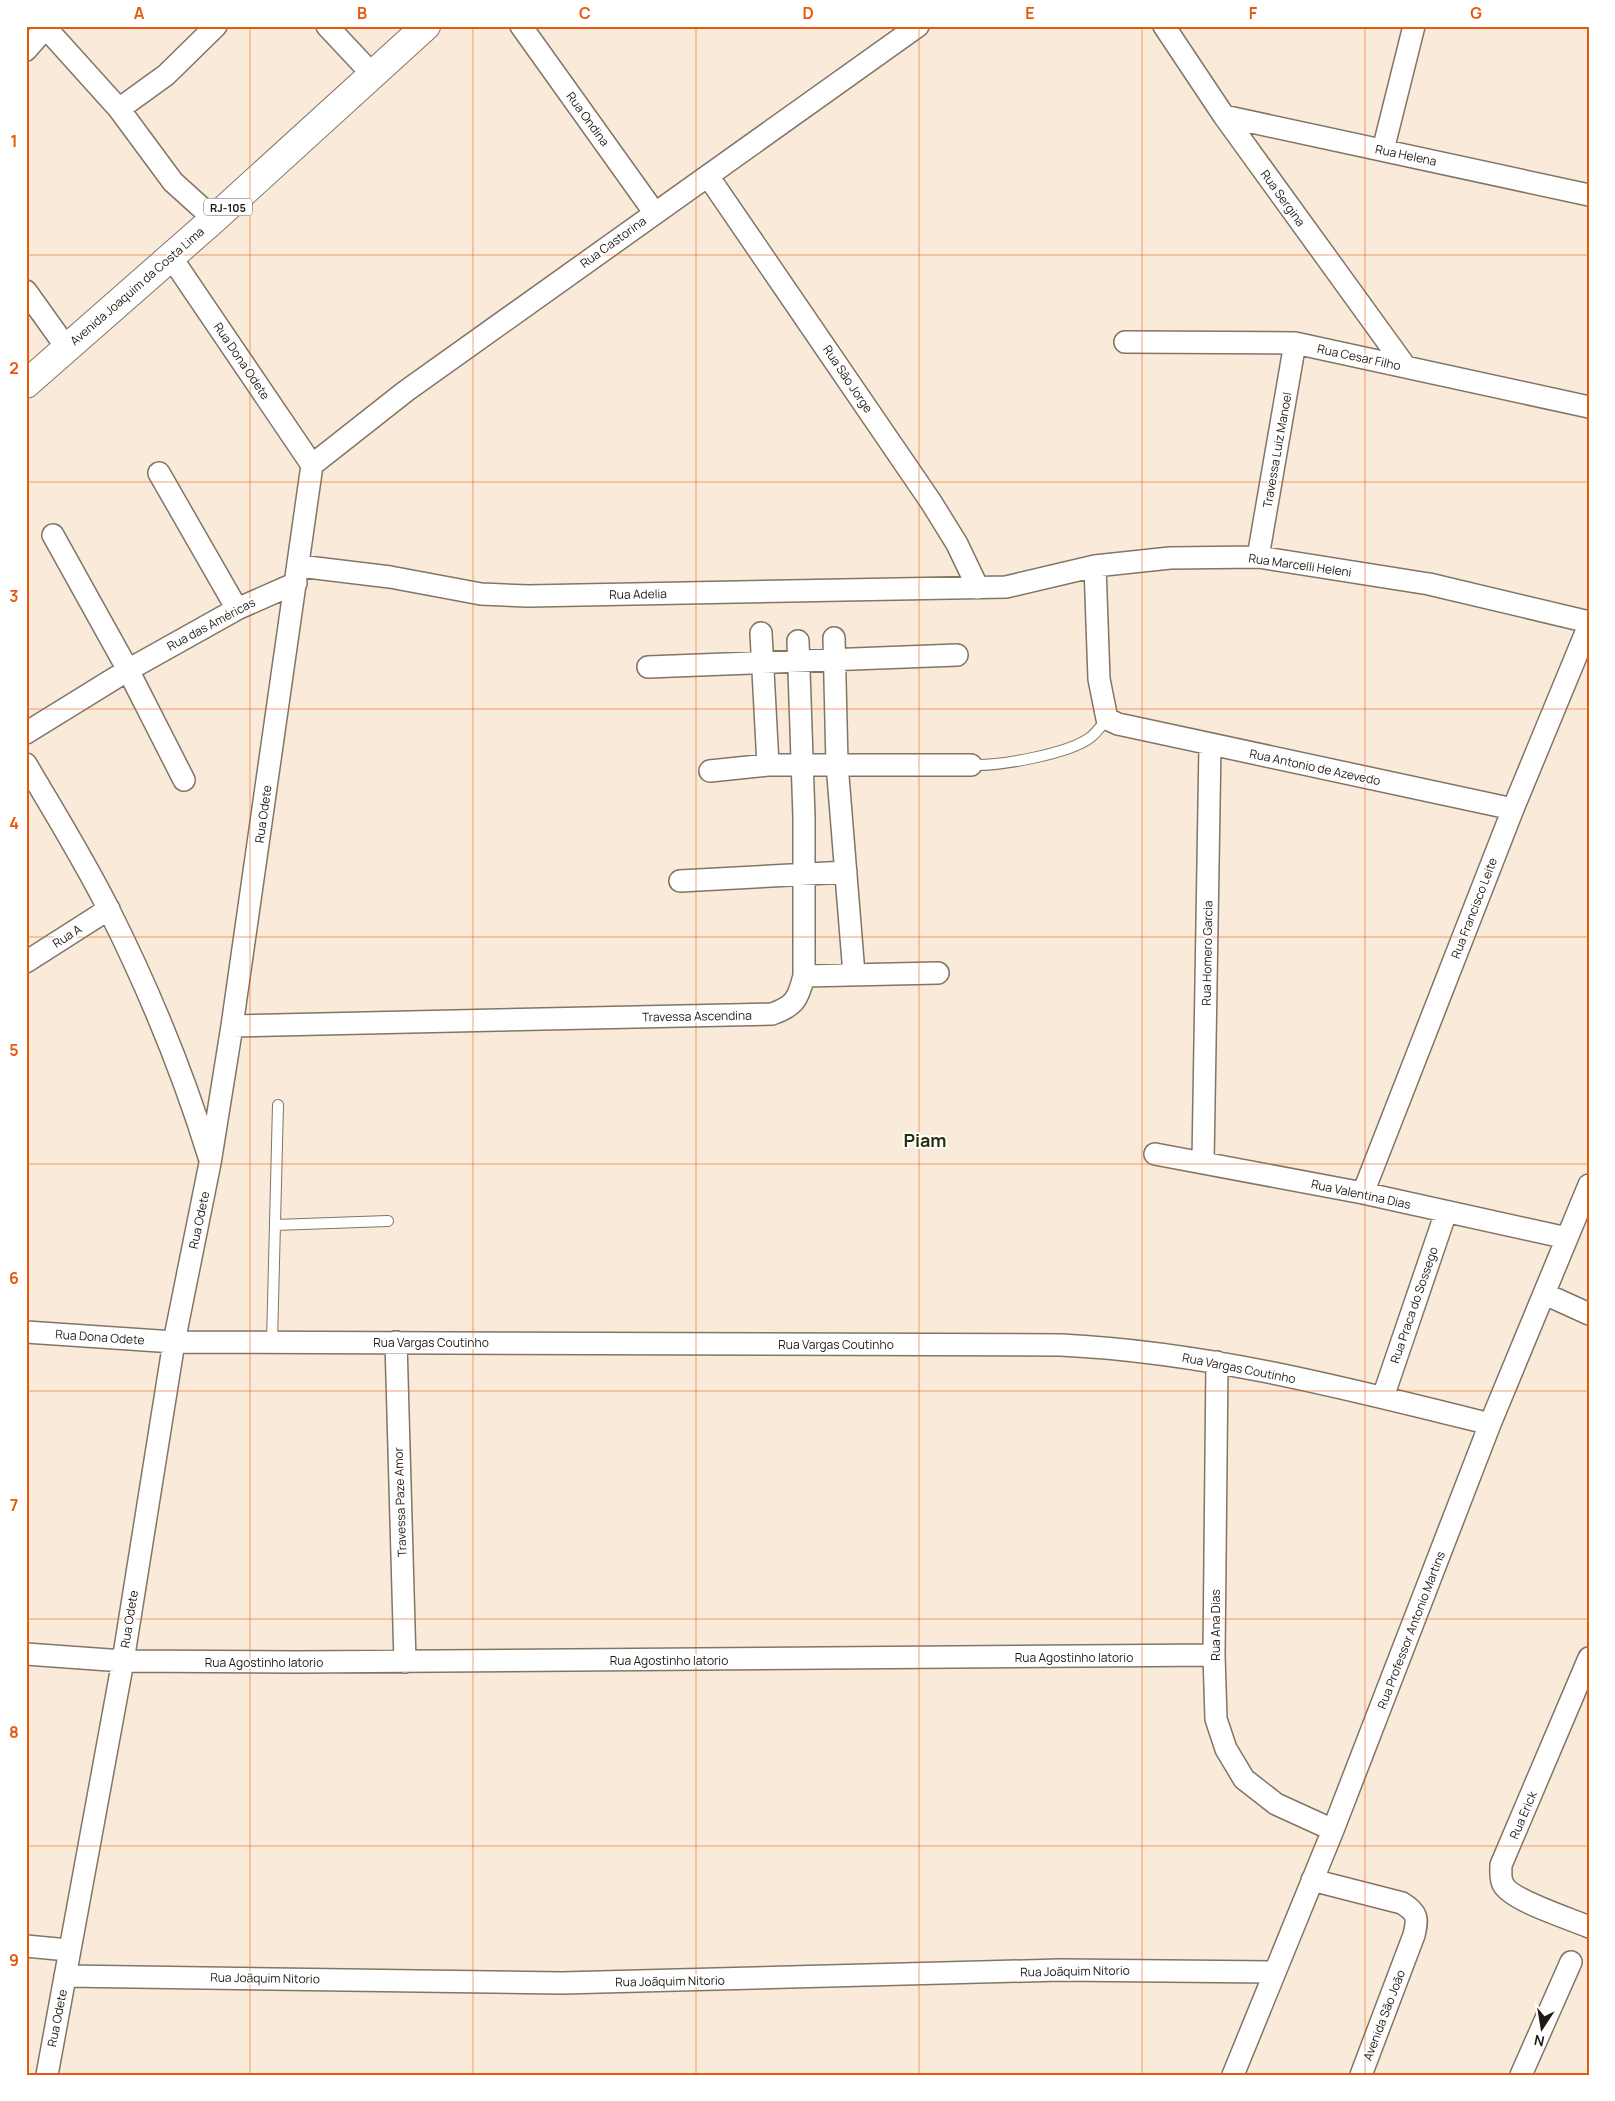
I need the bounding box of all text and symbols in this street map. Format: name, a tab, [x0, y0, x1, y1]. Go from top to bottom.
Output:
text: A	[134, 2, 145, 24]
text: B	[357, 2, 367, 24]
text: C	[579, 2, 591, 24]
text: D	[802, 2, 814, 24]
text: E	[1025, 2, 1035, 24]
text: F	[1249, 2, 1258, 24]
text: G	[1470, 2, 1482, 24]
street label: Rua Ondina	[563, 88, 613, 150]
text: 1	[10, 130, 18, 152]
street label: Rua Helena	[1374, 140, 1438, 170]
street label: Rua Sergina	[1257, 166, 1309, 230]
road number: RJ-105	[204, 198, 252, 216]
street label: Rua Castorina	[576, 212, 650, 272]
street label: Avenida Joaquim da Costa Lima	[66, 223, 208, 349]
street label: Rua Dona Odete	[210, 319, 274, 403]
street label: Rua Cesar Filho	[1316, 340, 1402, 374]
street label: Rua São Jorge	[819, 342, 877, 416]
text: 2	[9, 357, 19, 379]
street label: Travessa Luiz Manoel	[1258, 391, 1296, 509]
street label: Rua Marcelli Heleni	[1247, 549, 1353, 581]
text: 3	[9, 585, 19, 607]
street label: Rua Adelia	[609, 585, 667, 603]
street label: Rua das Américas	[164, 594, 258, 654]
street label: Rua Antonio de Azevedo	[1248, 745, 1382, 789]
street label: Rua Odete	[251, 784, 275, 844]
text: 4	[9, 812, 19, 834]
street label: Rua Francisco Leite	[1447, 855, 1501, 961]
street label: Rua Homero Garcia	[1198, 900, 1216, 1006]
street label: Rua A	[49, 920, 85, 952]
street label: Travessa Ascendina	[642, 1007, 752, 1025]
text: 5	[9, 1039, 19, 1061]
district label: Piam	[903, 1128, 947, 1152]
street label: Rua Valentina Dias	[1310, 1175, 1412, 1213]
street label: Rua Odete	[185, 1190, 213, 1250]
street label: Rua Praca do Sossego	[1386, 1244, 1442, 1366]
text: 6	[9, 1267, 19, 1289]
street label: Rua Dona Odete	[55, 1325, 145, 1349]
street label: Rua Vargas Coutinho	[373, 1334, 489, 1351]
street label: Rua Vargas Coutinho	[778, 1336, 894, 1353]
street label: Rua Vargas Coutinho	[1181, 1349, 1297, 1387]
street label: Travessa Paze Amor	[390, 1446, 410, 1557]
text: 7	[10, 1494, 18, 1516]
street label: Rua Professor Antonio Martins	[1373, 1549, 1449, 1711]
street label: Rua Odete	[116, 1589, 142, 1649]
street label: Rua Ana Dias	[1207, 1589, 1224, 1661]
street label: Rua Agostinho Iatorio	[1015, 1649, 1133, 1666]
street label: Rua Agostinho Iatorio	[610, 1652, 728, 1669]
street label: Rua Agostinho Iatorio	[205, 1654, 323, 1671]
text: 8	[9, 1721, 19, 1743]
street label: Rua Erick	[1505, 1788, 1541, 1841]
text: 9	[9, 1949, 19, 1971]
street label: Rua Joãquim Nitorio	[1020, 1962, 1130, 1980]
street label: Avenida São João	[1359, 1967, 1409, 2063]
street label: Rua Joãquim Nitorio	[210, 1969, 320, 1987]
street label: Rua Joãquim Nitorio	[615, 1972, 725, 1990]
street label: Rua Odete	[43, 1988, 71, 2048]
north arrow	[1518, 2004, 1568, 2054]
text: N	[1532, 2031, 1546, 2052]

